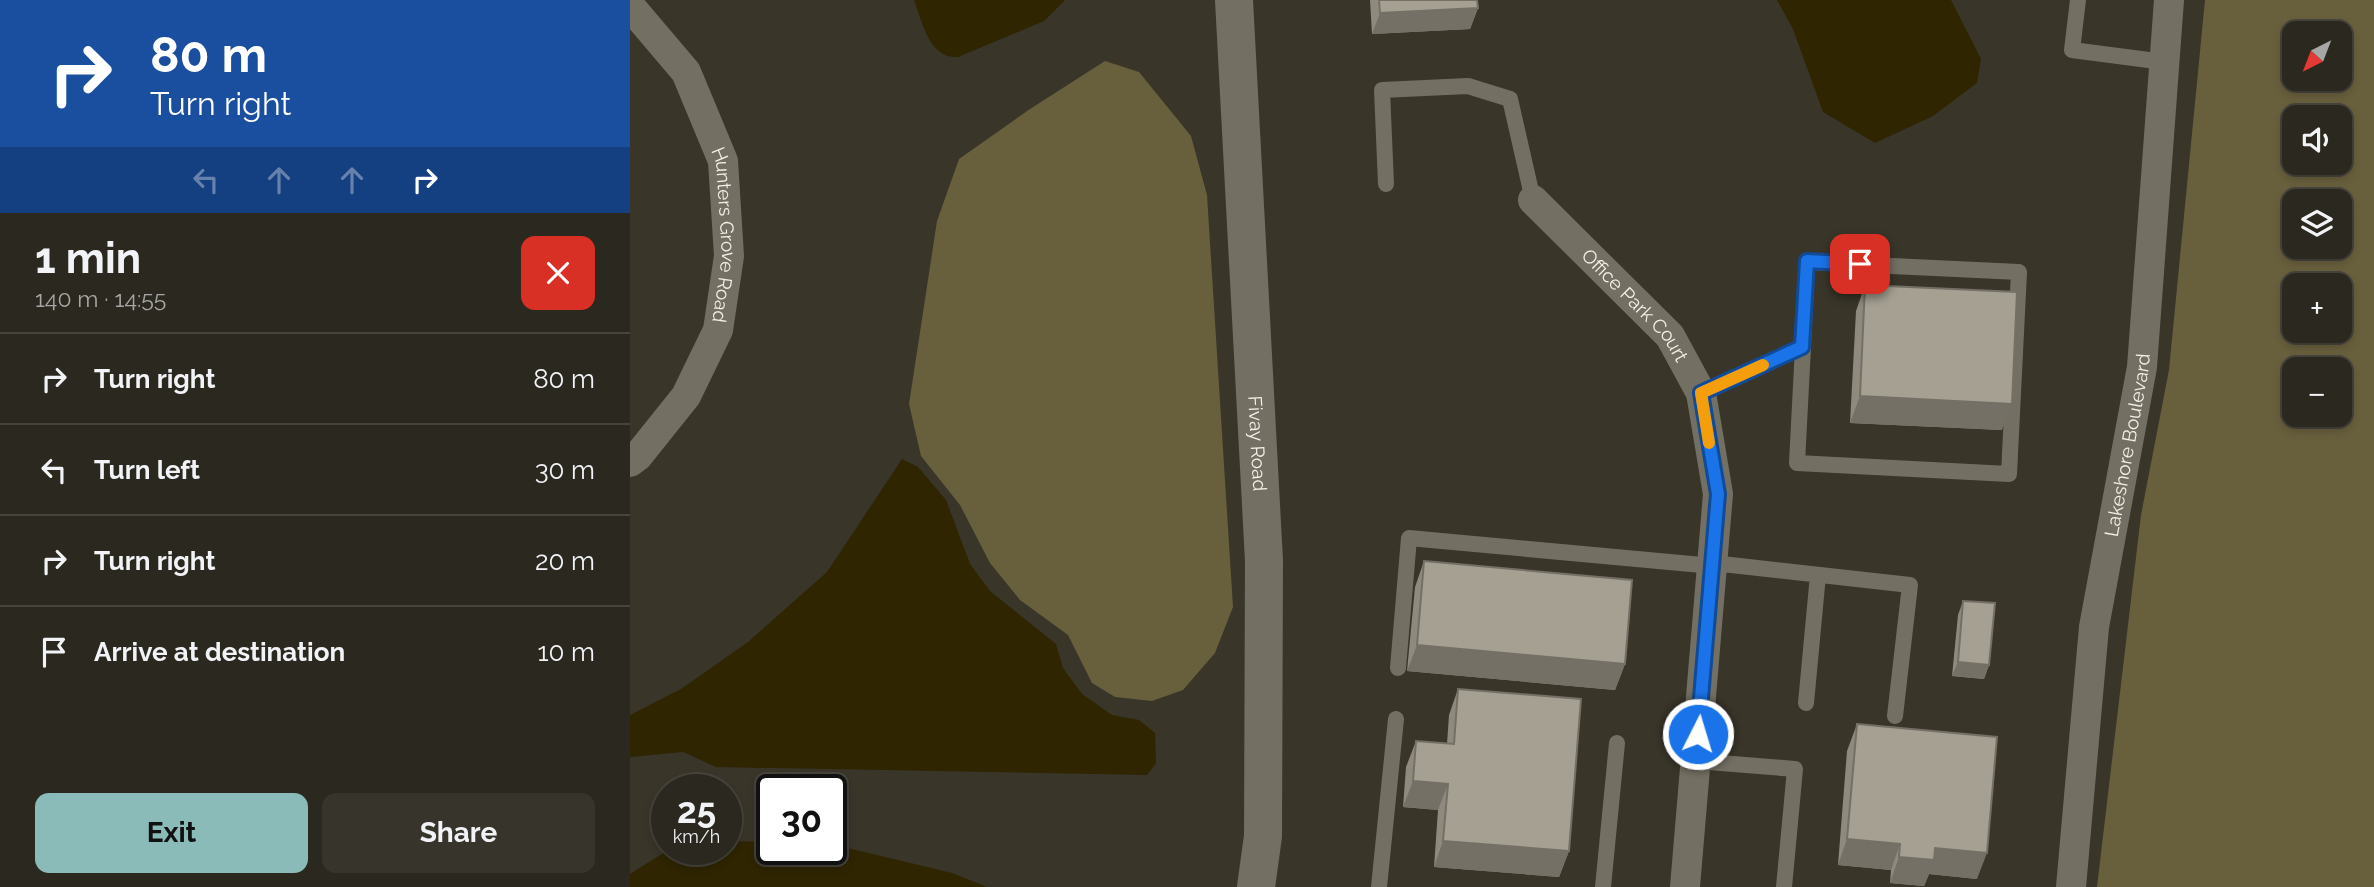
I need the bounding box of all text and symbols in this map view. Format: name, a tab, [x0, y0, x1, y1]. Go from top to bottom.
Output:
north arrow	[2282, 21, 2352, 91]
map controls	[2282, 21, 2352, 427]
text: 80 m	[150, 26, 267, 83]
icon: right	[35, 28, 126, 119]
text: Turn right	[150, 85, 291, 122]
button: sound	[2282, 105, 2352, 175]
street label: Hunters Grove Road	[707, 144, 740, 324]
icon: left	[187, 161, 225, 199]
icon: ahead	[260, 161, 298, 199]
icon: ahead	[333, 161, 371, 199]
icon: right	[406, 161, 444, 199]
button: layers	[2282, 189, 2352, 259]
text: 1 min	[35, 234, 141, 283]
pin	[1830, 234, 1890, 294]
button: close	[521, 236, 595, 310]
street label: Office Park Court	[1577, 244, 1693, 366]
icon: arrive	[1841, 245, 1879, 283]
button: +	[2282, 273, 2352, 343]
text: 140 m · 14:55	[35, 285, 166, 312]
street label: Lakeshore Boulevard	[2100, 353, 2154, 539]
button: −	[2282, 357, 2352, 427]
icon: right	[35, 360, 73, 398]
text: Turn right	[94, 364, 215, 394]
text: 80 m	[533, 364, 595, 394]
street label: Fivay Road	[1244, 395, 1271, 492]
icon: left	[35, 451, 73, 489]
text: Turn left	[94, 455, 200, 485]
text: 30 m	[535, 455, 595, 485]
icon: right	[35, 542, 73, 580]
text: Turn right	[94, 546, 215, 576]
text: 20 m	[535, 546, 595, 576]
icon: arrive	[35, 633, 73, 671]
text: Arrive at destination	[94, 637, 345, 667]
text: 10 m	[537, 637, 595, 667]
position arrow	[1661, 697, 1735, 771]
speed limit sign: 30	[756, 774, 847, 865]
text: 25	[677, 790, 716, 831]
button: Exit	[35, 793, 308, 873]
button: Share	[322, 793, 595, 873]
text: km/h	[673, 826, 720, 847]

